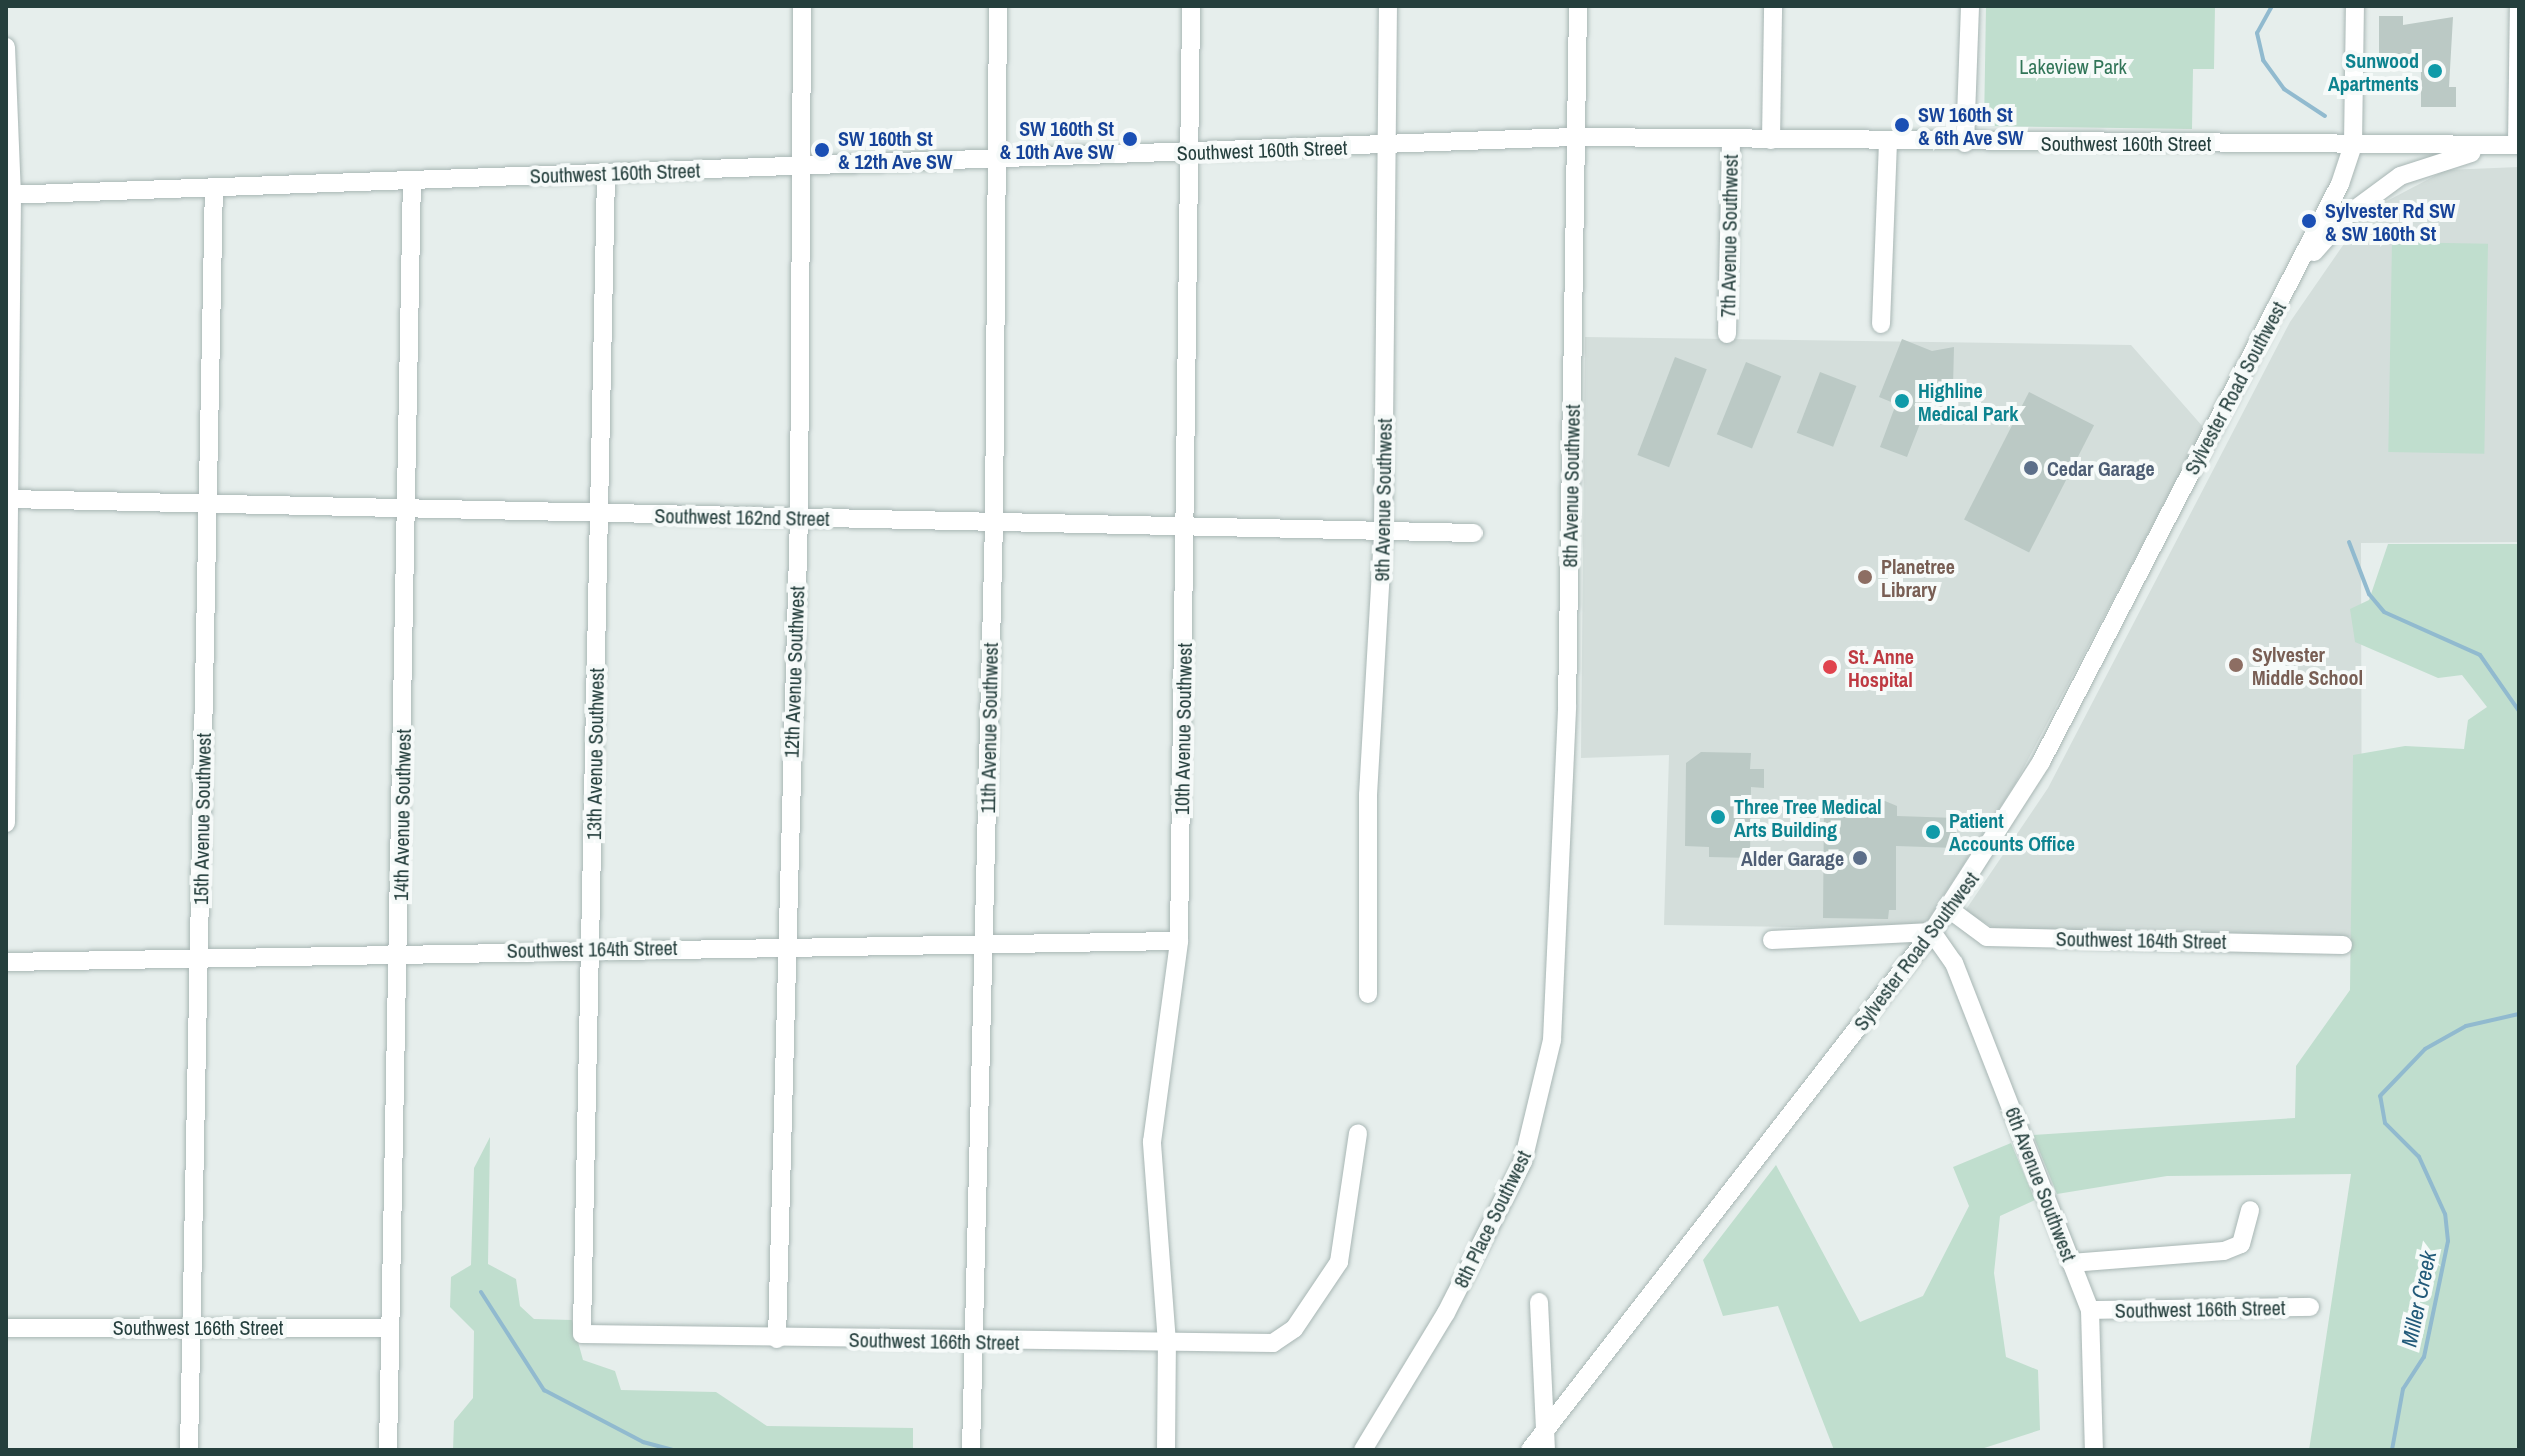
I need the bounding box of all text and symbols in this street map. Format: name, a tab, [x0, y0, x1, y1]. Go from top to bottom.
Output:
place label: Sunwood Apartments	[2328, 48, 2419, 95]
park label: Lakeview Park	[2019, 54, 2127, 78]
marker: Sunwood Apartments	[2426, 62, 2444, 80]
place label: SW 160th St & 6th Ave SW	[1918, 102, 2024, 149]
place label: SW 160th St & 10th Ave SW	[999, 116, 1114, 163]
marker: SW 160th St & 6th Ave SW	[1893, 116, 1911, 134]
place label: SW 160th St & 12th Ave SW	[838, 126, 953, 173]
marker: SW 160th St & 10th Ave SW	[1121, 130, 1139, 148]
street label: Southwest 160th Street	[2041, 131, 2211, 155]
street label: Southwest 160th Street	[1176, 135, 1348, 165]
marker: SW 160th St & 12th Ave SW	[813, 141, 831, 159]
street label: 7th Avenue Southwest	[1716, 154, 1742, 318]
street label: Southwest 160th Street	[529, 158, 701, 188]
place label: Sylvester Rd SW & SW 160th St	[2325, 198, 2455, 245]
marker: Sylvester Rd SW & SW 160th St	[2300, 212, 2318, 230]
street label: Sylvester Road Southwest	[2179, 297, 2291, 479]
place label: Highline Medical Park	[1918, 378, 2018, 425]
marker: Highline Medical Park	[1893, 392, 1911, 410]
street label: 8th Avenue Southwest	[1558, 404, 1584, 568]
street label: 9th Avenue Southwest	[1370, 418, 1396, 582]
place label: Cedar Garage	[2047, 456, 2155, 480]
marker: Cedar Garage	[2022, 459, 2040, 477]
street label: Southwest 162nd Street	[654, 503, 830, 531]
place label: Planetree Library	[1881, 554, 1955, 601]
marker: Planetree Library	[1856, 568, 1874, 586]
street label: 12th Avenue Southwest	[779, 585, 809, 759]
street label: 11th Avenue Southwest	[976, 642, 1002, 814]
street label: 10th Avenue Southwest	[1169, 642, 1197, 816]
place label: Sylvester Middle School	[2252, 642, 2363, 689]
place label: St. Anne Hospital	[1848, 644, 1915, 691]
marker: St. Anne Hospital	[1819, 656, 1841, 678]
marker: Sylvester Middle School	[2227, 656, 2245, 674]
street label: 13th Avenue Southwest	[581, 667, 609, 841]
street label: 14th Avenue Southwest	[388, 728, 416, 902]
street label: 15th Avenue Southwest	[188, 732, 216, 906]
place label: Three Tree Medical Arts Building	[1734, 794, 1882, 841]
marker: Three Tree Medical Arts Building	[1709, 808, 1727, 826]
place label: Patient Accounts Office	[1949, 808, 2075, 855]
marker: Patient Accounts Office	[1924, 823, 1942, 841]
place label: Alder Garage	[1741, 846, 1844, 870]
marker: Alder Garage	[1851, 849, 1869, 867]
street label: Sylvester Road Southwest	[1849, 867, 1983, 1035]
street label: Southwest 164th Street	[2056, 927, 2226, 953]
street label: Southwest 164th Street	[507, 936, 677, 962]
street label: 6th Avenue Southwest	[2000, 1103, 2082, 1265]
street label: 8th Place Southwest	[1448, 1147, 1536, 1291]
water label: Miller Creek	[2396, 1249, 2442, 1349]
street label: Southwest 166th Street	[2115, 1296, 2285, 1322]
street label: Southwest 166th Street	[113, 1315, 283, 1339]
street label: Southwest 166th Street	[849, 1328, 1019, 1354]

